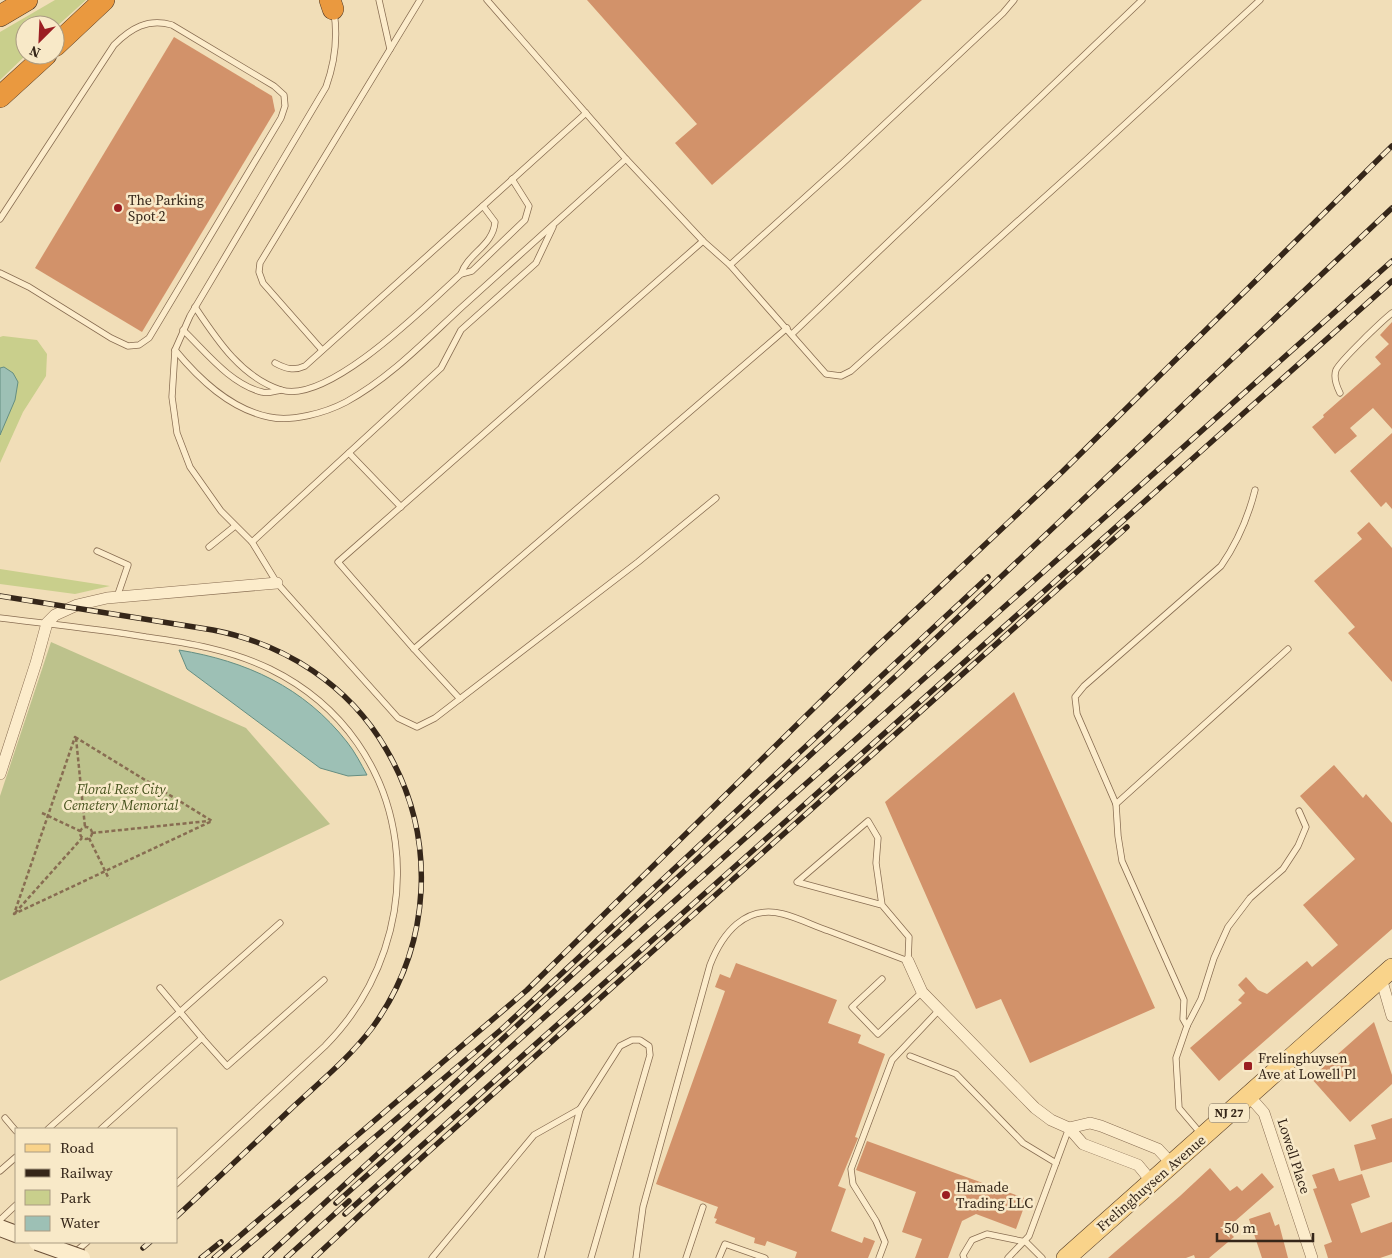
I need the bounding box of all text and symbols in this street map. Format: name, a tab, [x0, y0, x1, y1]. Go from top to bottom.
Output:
north arrow	[15, 15, 65, 65]
text: N	[26, 41, 43, 63]
place label: The Parking Spot 2	[128, 190, 204, 226]
marker: The Parking Spot 2	[112, 202, 124, 214]
park label: Floral Rest City Cemetery Memorial	[64, 779, 178, 815]
place label: Frelinghuysen Ave at Lowell Pl	[1258, 1048, 1356, 1084]
marker: Frelinghuysen Ave at Lowell Pl	[1242, 1060, 1254, 1072]
road number: NJ 27	[1209, 1104, 1249, 1122]
street label: Lowell Place	[1272, 1116, 1316, 1196]
legend	[15, 1128, 178, 1243]
street label: Frelinghuysen Avenue	[1092, 1130, 1210, 1236]
text: Road	[60, 1137, 94, 1158]
text: Railway	[60, 1162, 113, 1183]
place label: Hamade Trading LLC	[956, 1177, 1033, 1213]
text: Park	[60, 1187, 92, 1208]
marker: Hamade Trading LLC	[940, 1189, 952, 1201]
scale bar	[1217, 1210, 1313, 1242]
text: Water	[60, 1212, 101, 1233]
text: 50 m	[1224, 1217, 1256, 1238]

